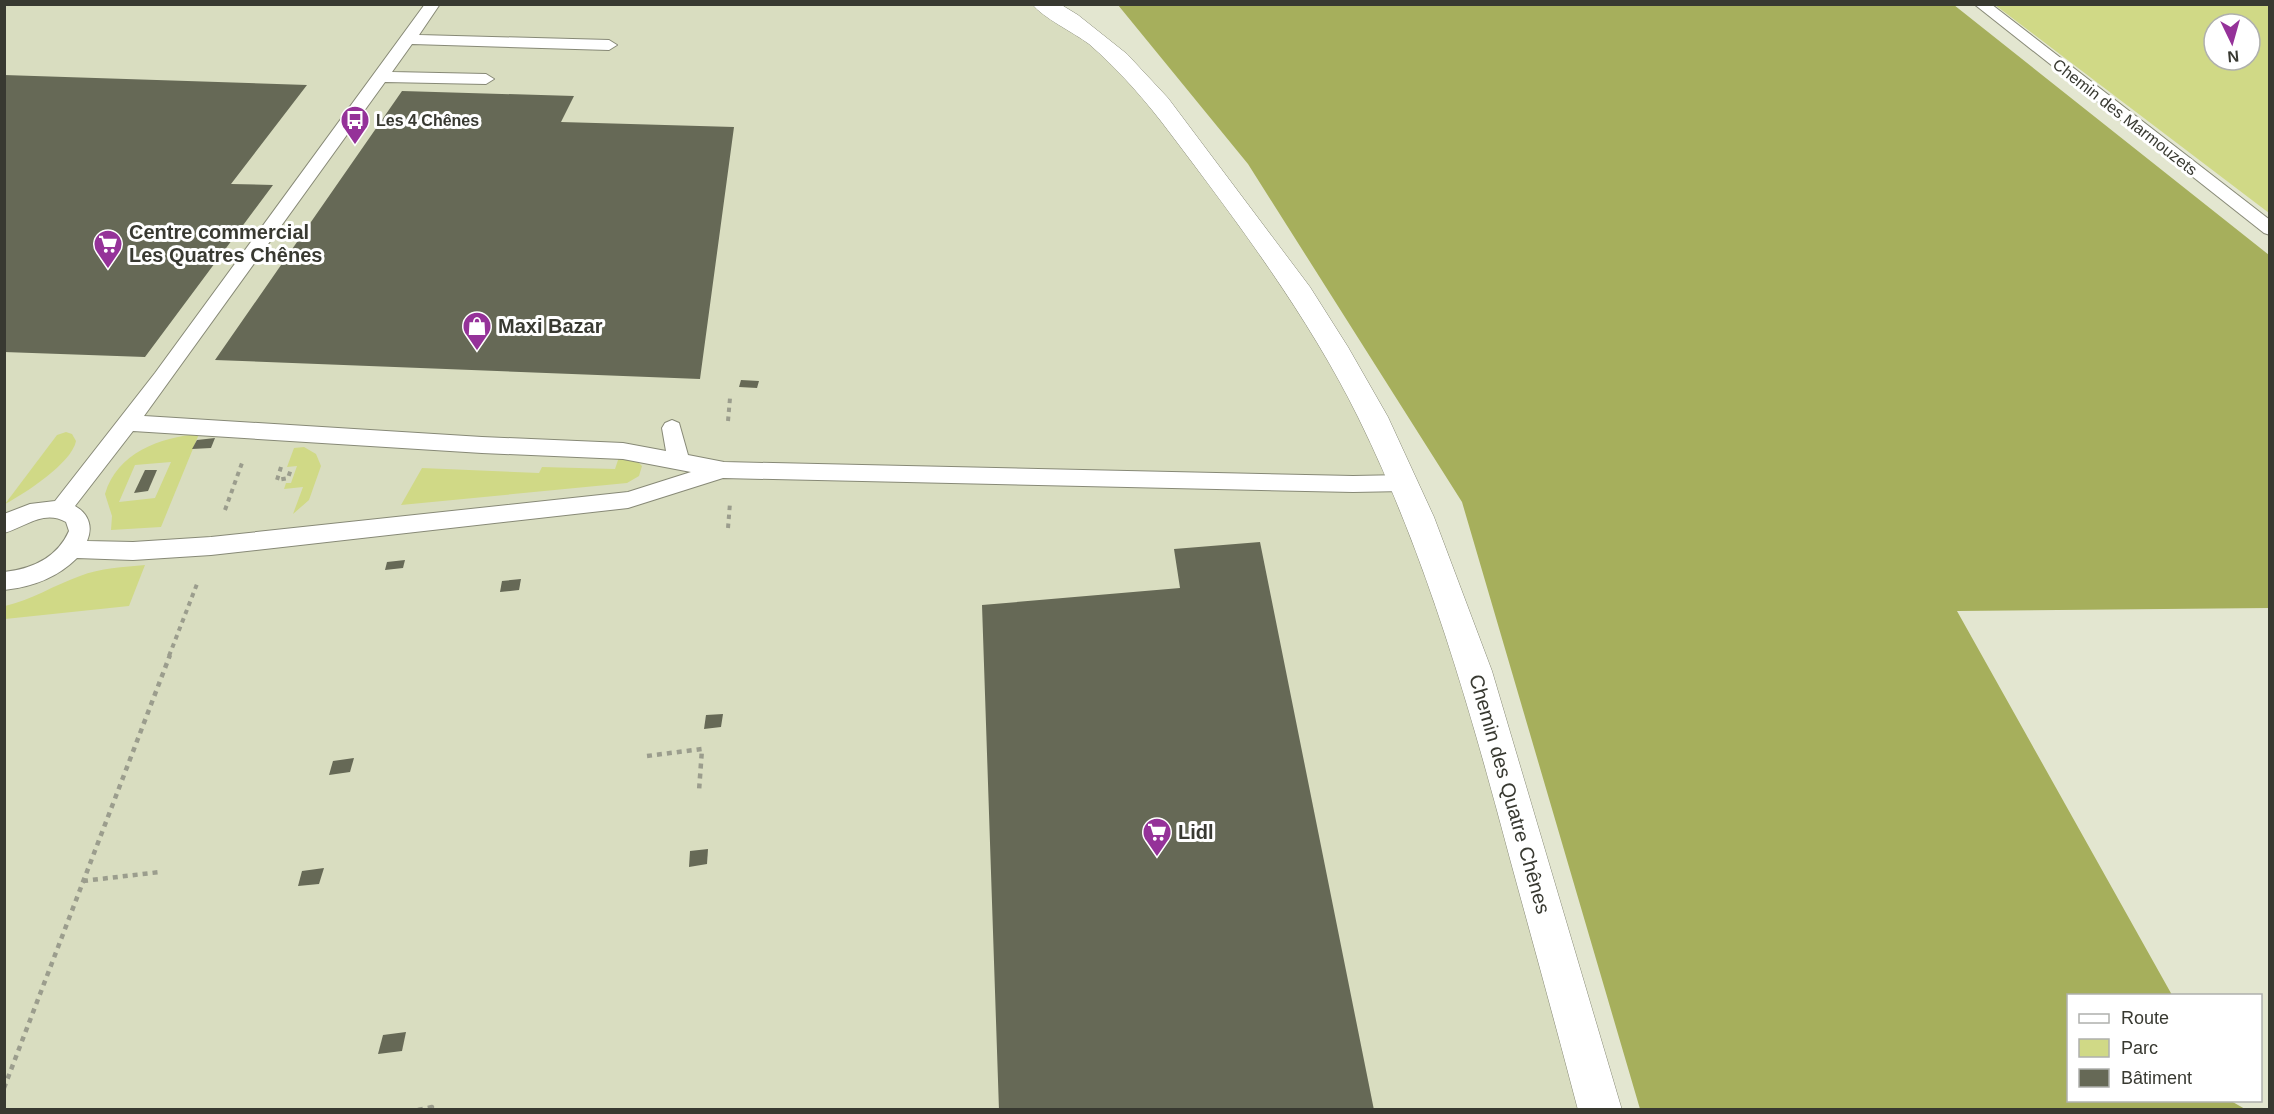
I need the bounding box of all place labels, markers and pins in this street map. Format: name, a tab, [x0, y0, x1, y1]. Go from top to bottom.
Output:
bus stop icon: Les 4 Chênes	[339, 104, 371, 146]
place label: Les 4 Chênes	[376, 112, 479, 129]
place label: Centre commercial Les Quatres Chênes	[129, 221, 322, 266]
supermarket icon: Centre commercial Les Quatres Chênes	[92, 228, 124, 270]
shop icon: Maxi Bazar	[461, 310, 493, 352]
place label: Maxi Bazar	[498, 315, 603, 337]
supermarket icon: Lidl	[1141, 816, 1173, 858]
place label: Lidl	[1178, 821, 1214, 843]

